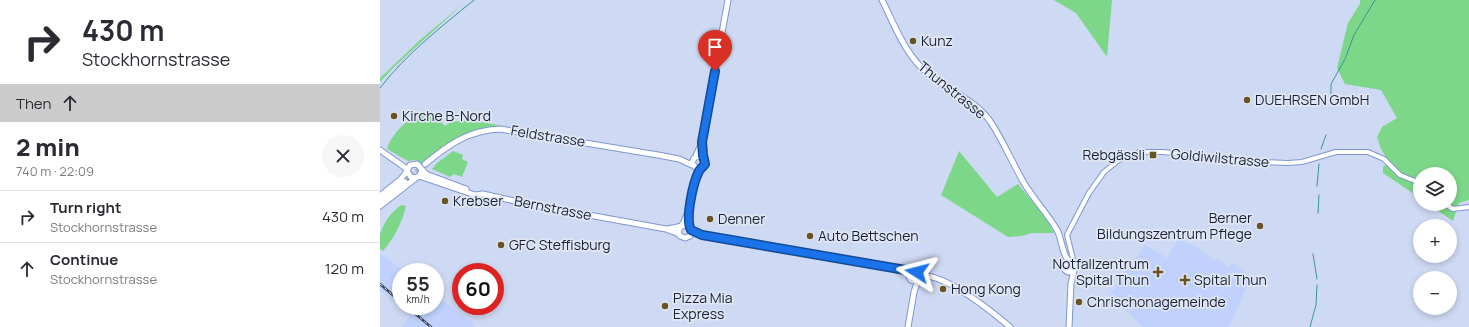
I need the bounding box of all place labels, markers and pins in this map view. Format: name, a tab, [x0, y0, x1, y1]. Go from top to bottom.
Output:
pin	[698, 30, 732, 71]
place label: Kunz	[921, 31, 953, 50]
marker: Kunz	[908, 36, 918, 46]
place label: DUEHRSEN GmbH	[1255, 90, 1369, 109]
marker: DUEHRSEN GmbH	[1242, 95, 1252, 105]
place label: Kirche B-Nord	[402, 106, 491, 125]
marker: Kirche B-Nord	[389, 111, 399, 121]
place label: Rebgässli	[1082, 145, 1145, 164]
marker: Rebgässli	[1148, 150, 1158, 160]
place label: Krebser	[453, 191, 503, 210]
marker: Krebser	[440, 196, 450, 206]
place label: Berner Bildungszentrum Pflege	[1097, 208, 1252, 243]
place label: Denner	[718, 209, 765, 228]
marker: Denner	[705, 214, 715, 224]
marker: Berner Bildungszentrum Pflege	[1255, 221, 1265, 231]
place label: Auto Bettschen	[818, 226, 918, 245]
marker: Auto Bettschen	[805, 231, 815, 241]
place label: GFC Steffisburg	[509, 235, 611, 254]
marker: GFC Steffisburg	[496, 240, 506, 250]
place label: Notfallzentrum Spital Thun	[1052, 254, 1149, 289]
marker: Notfallzentrum Spital Thun	[1152, 266, 1164, 278]
place label: Spital Thun	[1194, 270, 1267, 289]
marker: Spital Thun	[1179, 274, 1191, 286]
place label: Hong Kong	[951, 279, 1021, 298]
marker: Hong Kong	[938, 284, 948, 294]
place label: Pizza Mia Express	[673, 288, 733, 323]
place label: Chrischonagemeinde	[1087, 292, 1226, 311]
marker: Chrischonagemeinde	[1074, 297, 1084, 307]
marker: Pizza Mia Express	[660, 301, 670, 311]

